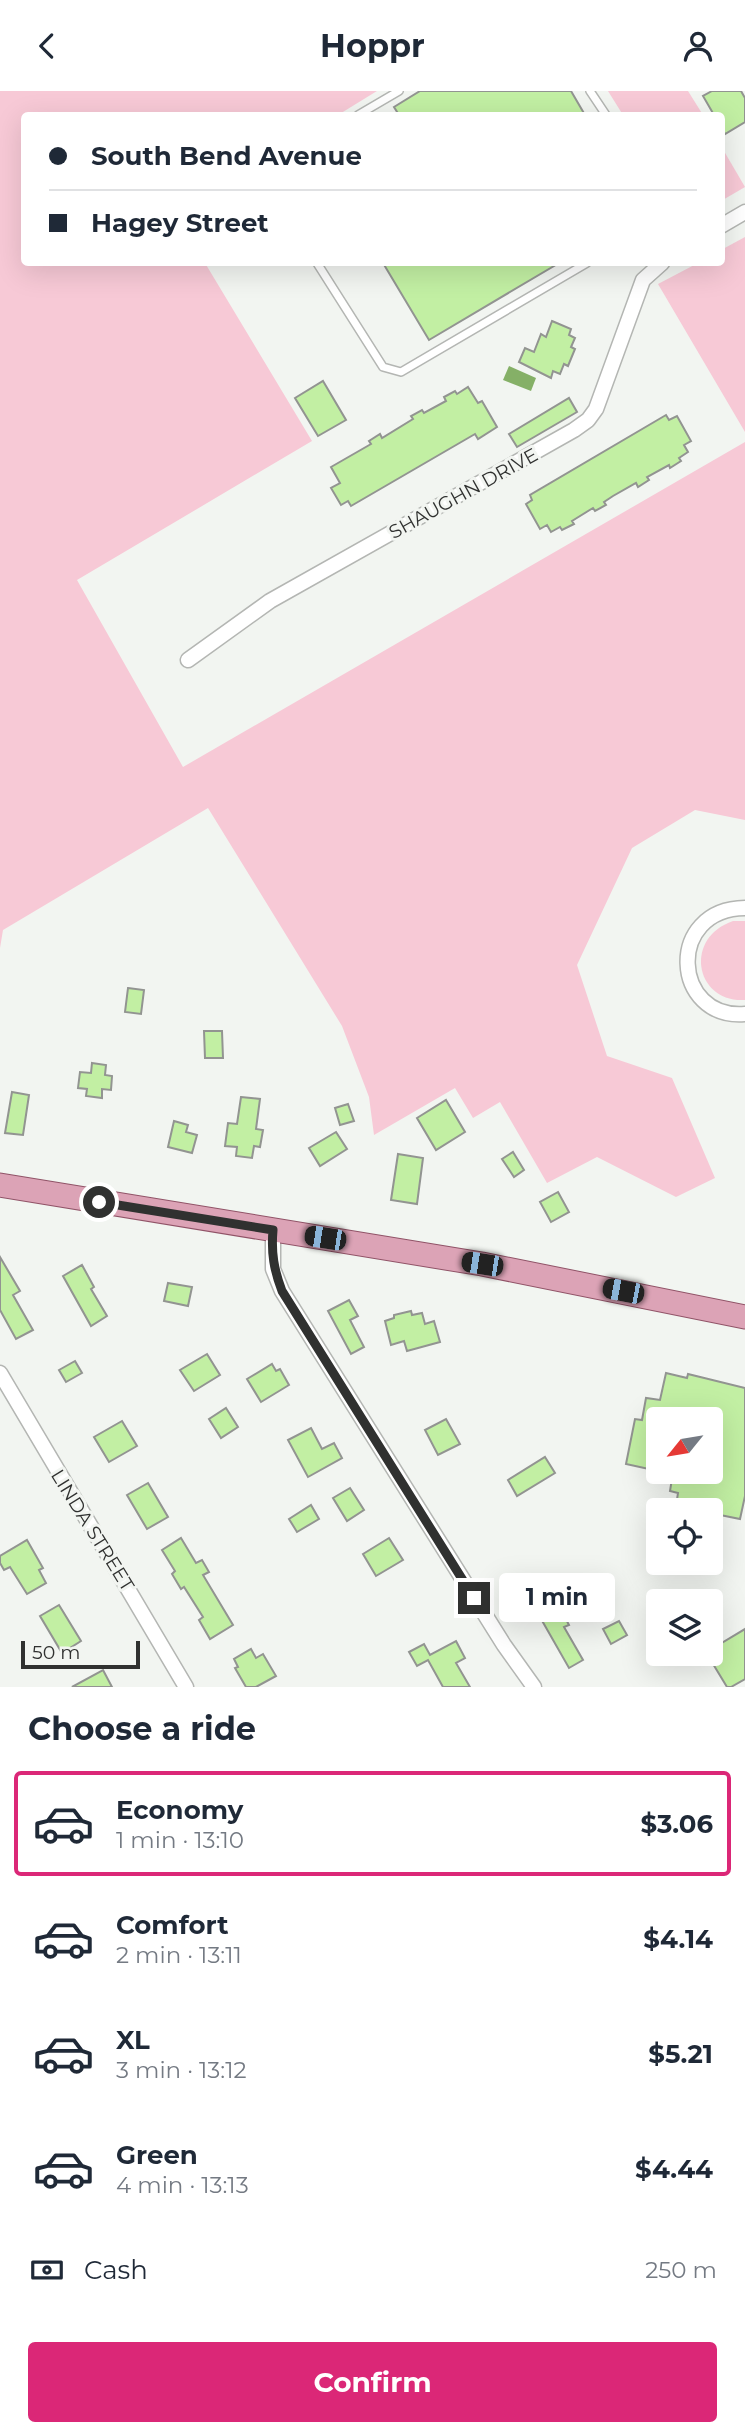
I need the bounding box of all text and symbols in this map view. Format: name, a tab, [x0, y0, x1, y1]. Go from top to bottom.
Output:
text: Hoppr	[320, 26, 425, 65]
icon: back	[28, 27, 66, 65]
icon: person	[679, 27, 717, 65]
text: South Bend Avenue	[91, 140, 362, 172]
text: Hagey Street	[91, 207, 269, 239]
street label: SHAUGHN DRIVE	[385, 443, 542, 544]
route start	[83, 1186, 115, 1218]
car	[303, 1224, 348, 1252]
car	[460, 1250, 505, 1278]
car	[601, 1277, 646, 1305]
north arrow	[646, 1407, 723, 1484]
map controls	[646, 1407, 723, 1666]
street label: LINDA STREET	[46, 1465, 139, 1595]
button: locate	[646, 1498, 723, 1575]
callout: 1 min	[498, 1573, 614, 1623]
route end	[458, 1582, 490, 1614]
text: 1 min	[526, 1583, 588, 1611]
button: layers	[646, 1589, 723, 1666]
scale bar	[21, 1638, 140, 1670]
text: 50 m	[32, 1641, 80, 1664]
text: Choose a ride	[28, 1709, 256, 1748]
icon: car	[32, 1792, 95, 1855]
text: Economy	[116, 1794, 243, 1826]
text: $3.06	[640, 1808, 713, 1840]
text: 1 min · 13:10	[116, 1826, 244, 1854]
icon: car	[32, 1907, 95, 1970]
text: Comfort	[116, 1909, 228, 1941]
text: $4.14	[643, 1923, 713, 1955]
text: 2 min · 13:11	[116, 1941, 242, 1969]
icon: car	[32, 2022, 95, 2085]
text: XL	[116, 2024, 150, 2056]
text: $5.21	[648, 2038, 713, 2070]
text: 3 min · 13:12	[116, 2056, 247, 2084]
icon: car	[32, 2137, 95, 2200]
text: Green	[116, 2139, 198, 2171]
text: $4.44	[635, 2153, 713, 2185]
text: 4 min · 13:13	[116, 2171, 249, 2199]
icon: cash	[28, 2251, 66, 2289]
text: Cash	[84, 2254, 148, 2286]
text: 250 m	[645, 2256, 717, 2284]
button: Confirm	[28, 2342, 717, 2422]

